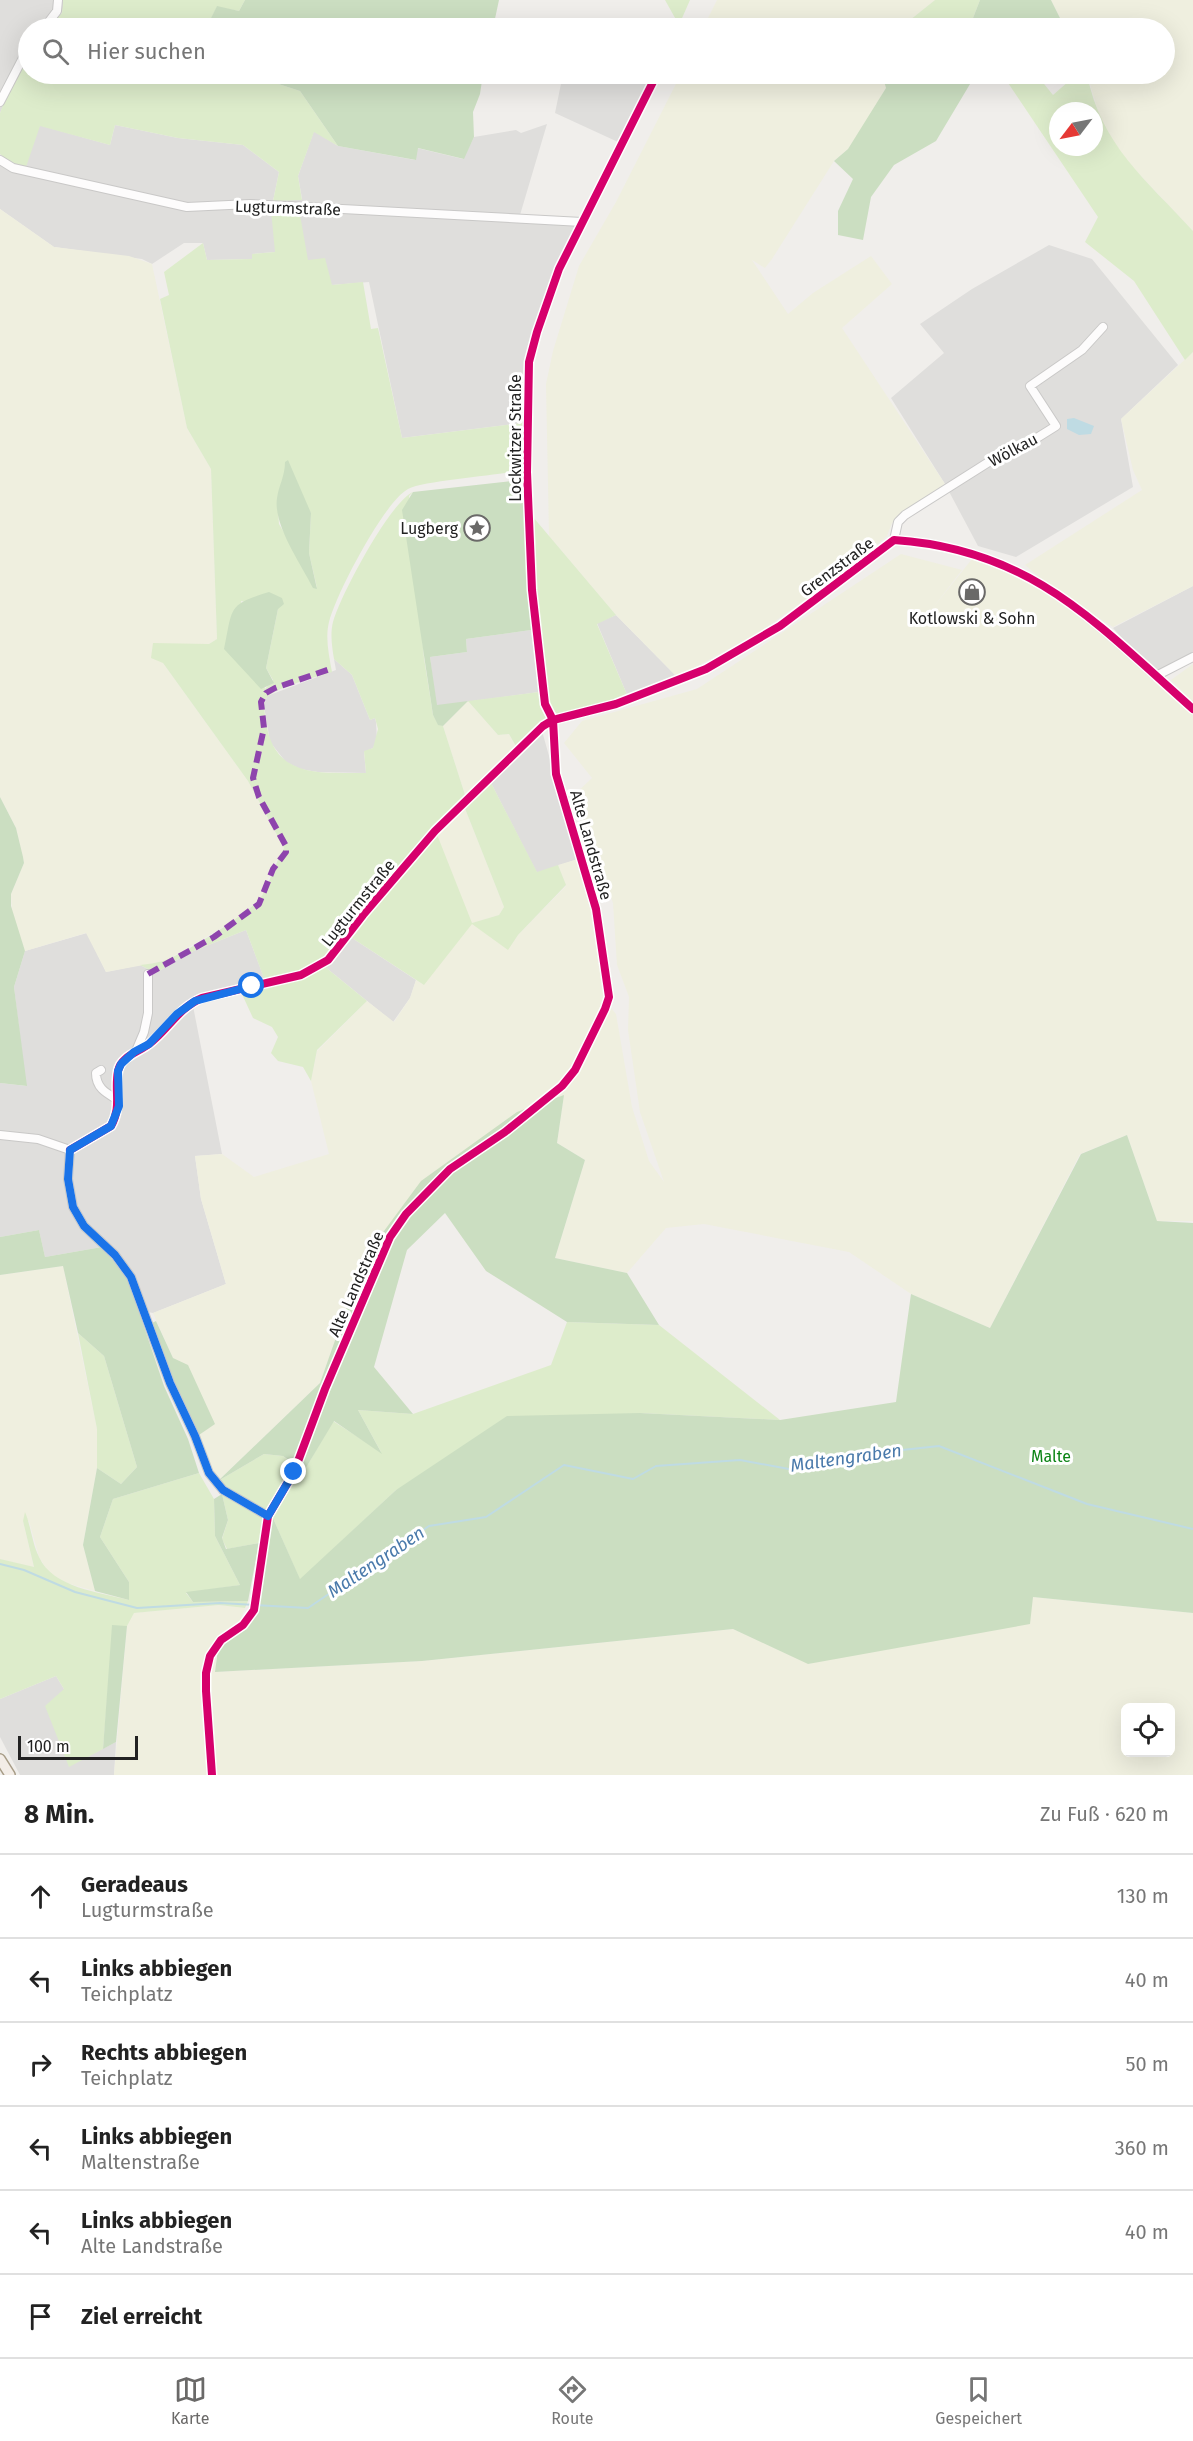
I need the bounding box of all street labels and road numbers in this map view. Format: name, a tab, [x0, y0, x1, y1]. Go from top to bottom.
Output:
street label: Lugturmstraße	[235, 197, 341, 219]
street label: Lockwitzer Straße	[506, 374, 525, 502]
street label: Wölkau	[985, 429, 1041, 471]
street label: Grenzstraße	[797, 533, 877, 601]
street label: Alte Landstraße	[566, 788, 616, 902]
street label: Lugturmstraße	[317, 856, 399, 950]
street label: Alte Landstraße	[324, 1228, 388, 1340]

